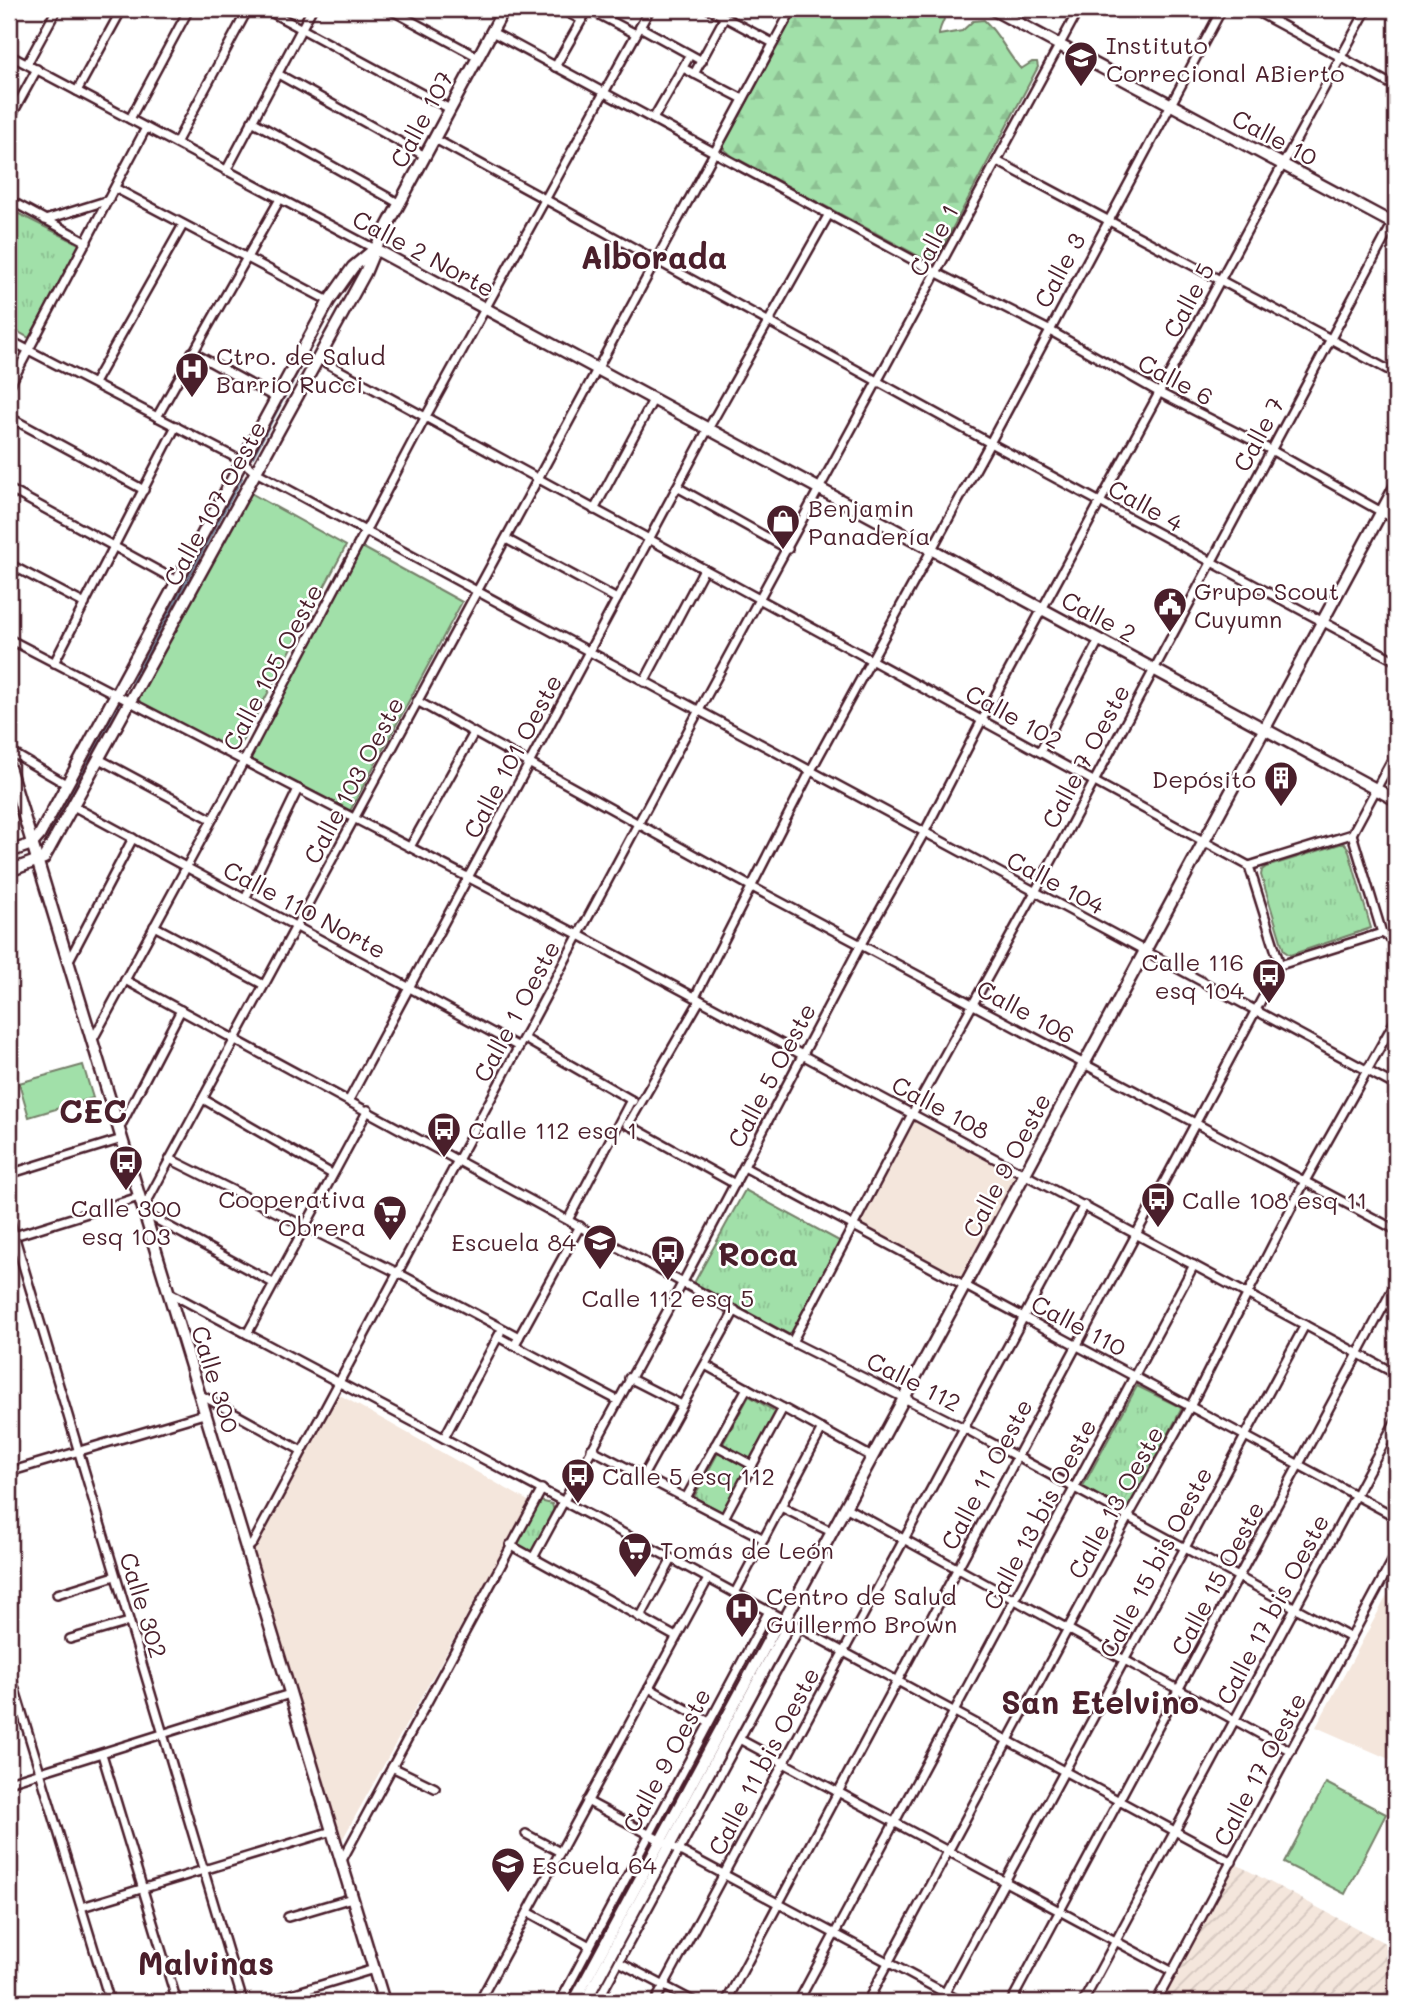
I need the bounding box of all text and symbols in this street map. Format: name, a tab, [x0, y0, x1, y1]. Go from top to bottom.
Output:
place label: Instituto Correcional ABierto	[1106, 29, 1345, 88]
school or university icon: Instituto Correcional ABierto	[1062, 39, 1100, 88]
street label: Calle 107	[383, 65, 459, 173]
street label: Calle 10	[1227, 102, 1323, 172]
street label: Calle 1	[901, 199, 965, 281]
street label: Calle 2 Norte	[347, 202, 501, 304]
street label: Calle 3	[1026, 227, 1092, 313]
district label: Alborada	[581, 235, 727, 277]
street label: Calle 5	[1155, 257, 1221, 343]
place label: Ctro. de Salud Barrio Rucci	[216, 340, 385, 399]
street label: Calle 6	[1133, 346, 1219, 412]
hospital icon: Ctro. de Salud Barrio Rucci	[173, 350, 211, 399]
street label: Calle 7	[1226, 391, 1290, 477]
street label: Calle 107 Oeste	[156, 415, 272, 591]
street label: Calle 4	[1103, 472, 1189, 538]
place label: Benjamin Panadería	[808, 492, 930, 551]
shop icon: Benjamin Panadería	[764, 502, 802, 551]
place label: Grupo Scout Cuyumn	[1194, 575, 1339, 634]
street label: Calle 105 Oeste	[215, 578, 329, 756]
street label: Calle 2	[1056, 584, 1142, 648]
public building icon: Grupo Scout Cuyumn	[1151, 585, 1189, 634]
street label: Calle 101 Oeste	[456, 669, 568, 843]
street label: Calle 102	[960, 677, 1068, 755]
street label: Calle 7 Oeste	[1034, 679, 1136, 833]
street label: Calle 103 Oeste	[296, 691, 410, 869]
building icon: Depósito	[1262, 759, 1300, 808]
place label: Depósito	[1152, 763, 1256, 794]
street label: Calle 104	[1002, 843, 1110, 921]
street label: Calle 110 Norte	[218, 853, 392, 965]
street label: Calle 1 Oeste	[466, 935, 566, 1087]
place label: Calle 116 esq 104	[1141, 946, 1244, 1005]
bus stop icon: Calle 116 esq 104	[1250, 956, 1288, 1005]
street label: Calle 106	[972, 972, 1080, 1050]
street label: Calle 5 Oeste	[720, 997, 822, 1153]
street label: Calle 108	[887, 1068, 995, 1146]
street label: Calle 9 Oeste	[955, 1087, 1057, 1243]
district label: CEC	[59, 1089, 127, 1131]
bus stop icon: Calle 112 esq 1	[425, 1110, 463, 1159]
place label: Calle 112 esq 1	[468, 1114, 638, 1145]
bus stop icon: Calle 300 esq 103	[107, 1143, 145, 1192]
bus stop icon: Calle 108 esq 11	[1139, 1180, 1177, 1229]
place label: Cooperativa Obrera	[218, 1183, 366, 1242]
place label: Calle 108 esq 11	[1182, 1184, 1367, 1215]
place label: Calle 300 esq 103	[71, 1192, 181, 1251]
supermarket icon: Cooperativa Obrera	[371, 1193, 409, 1242]
school or university icon: Escuela 84	[581, 1222, 619, 1271]
place label: Escuela 84	[451, 1226, 576, 1257]
district label: Roca	[718, 1232, 798, 1274]
bus stop icon: Calle 112 esq 5	[649, 1233, 687, 1282]
place label: Calle 112 esq 5	[582, 1282, 754, 1313]
street label: Calle 110	[1026, 1287, 1132, 1363]
street label: Calle 300	[185, 1322, 247, 1436]
street label: Calle 112	[862, 1344, 966, 1418]
street label: Calle 11 Oeste	[933, 1393, 1039, 1555]
street label: Calle 13 bis Oeste	[976, 1413, 1102, 1615]
street label: Calle 13 Oeste	[1060, 1420, 1170, 1584]
bus stop icon: Calle 5 esq 112	[559, 1456, 597, 1505]
place label: Calle 5 esq 112	[602, 1460, 775, 1491]
street label: Calle 15 bis Oeste	[1092, 1461, 1218, 1663]
street label: Calle 15 Oeste	[1163, 1496, 1271, 1660]
street label: Calle 17 bis Oeste	[1209, 1508, 1335, 1710]
supermarket icon: Tomás de León	[616, 1530, 654, 1579]
place label: Tomás de León	[660, 1534, 834, 1565]
street label: Calle 302	[113, 1548, 175, 1662]
place label: Centro de Salud Guillermo Brown	[766, 1580, 957, 1639]
hospital icon: Centro de Salud Guillermo Brown	[723, 1590, 761, 1639]
street label: Calle 11 bis Oeste	[700, 1662, 826, 1860]
district label: San Etelvino	[1001, 1680, 1199, 1722]
street label: Calle 9 Oeste	[615, 1682, 717, 1838]
street label: Calle 17 Oeste	[1206, 1687, 1312, 1851]
school or university icon: Escuela 64	[489, 1845, 527, 1894]
place label: Escuela 64	[532, 1849, 657, 1880]
district label: Malvinas	[138, 1941, 274, 1983]

